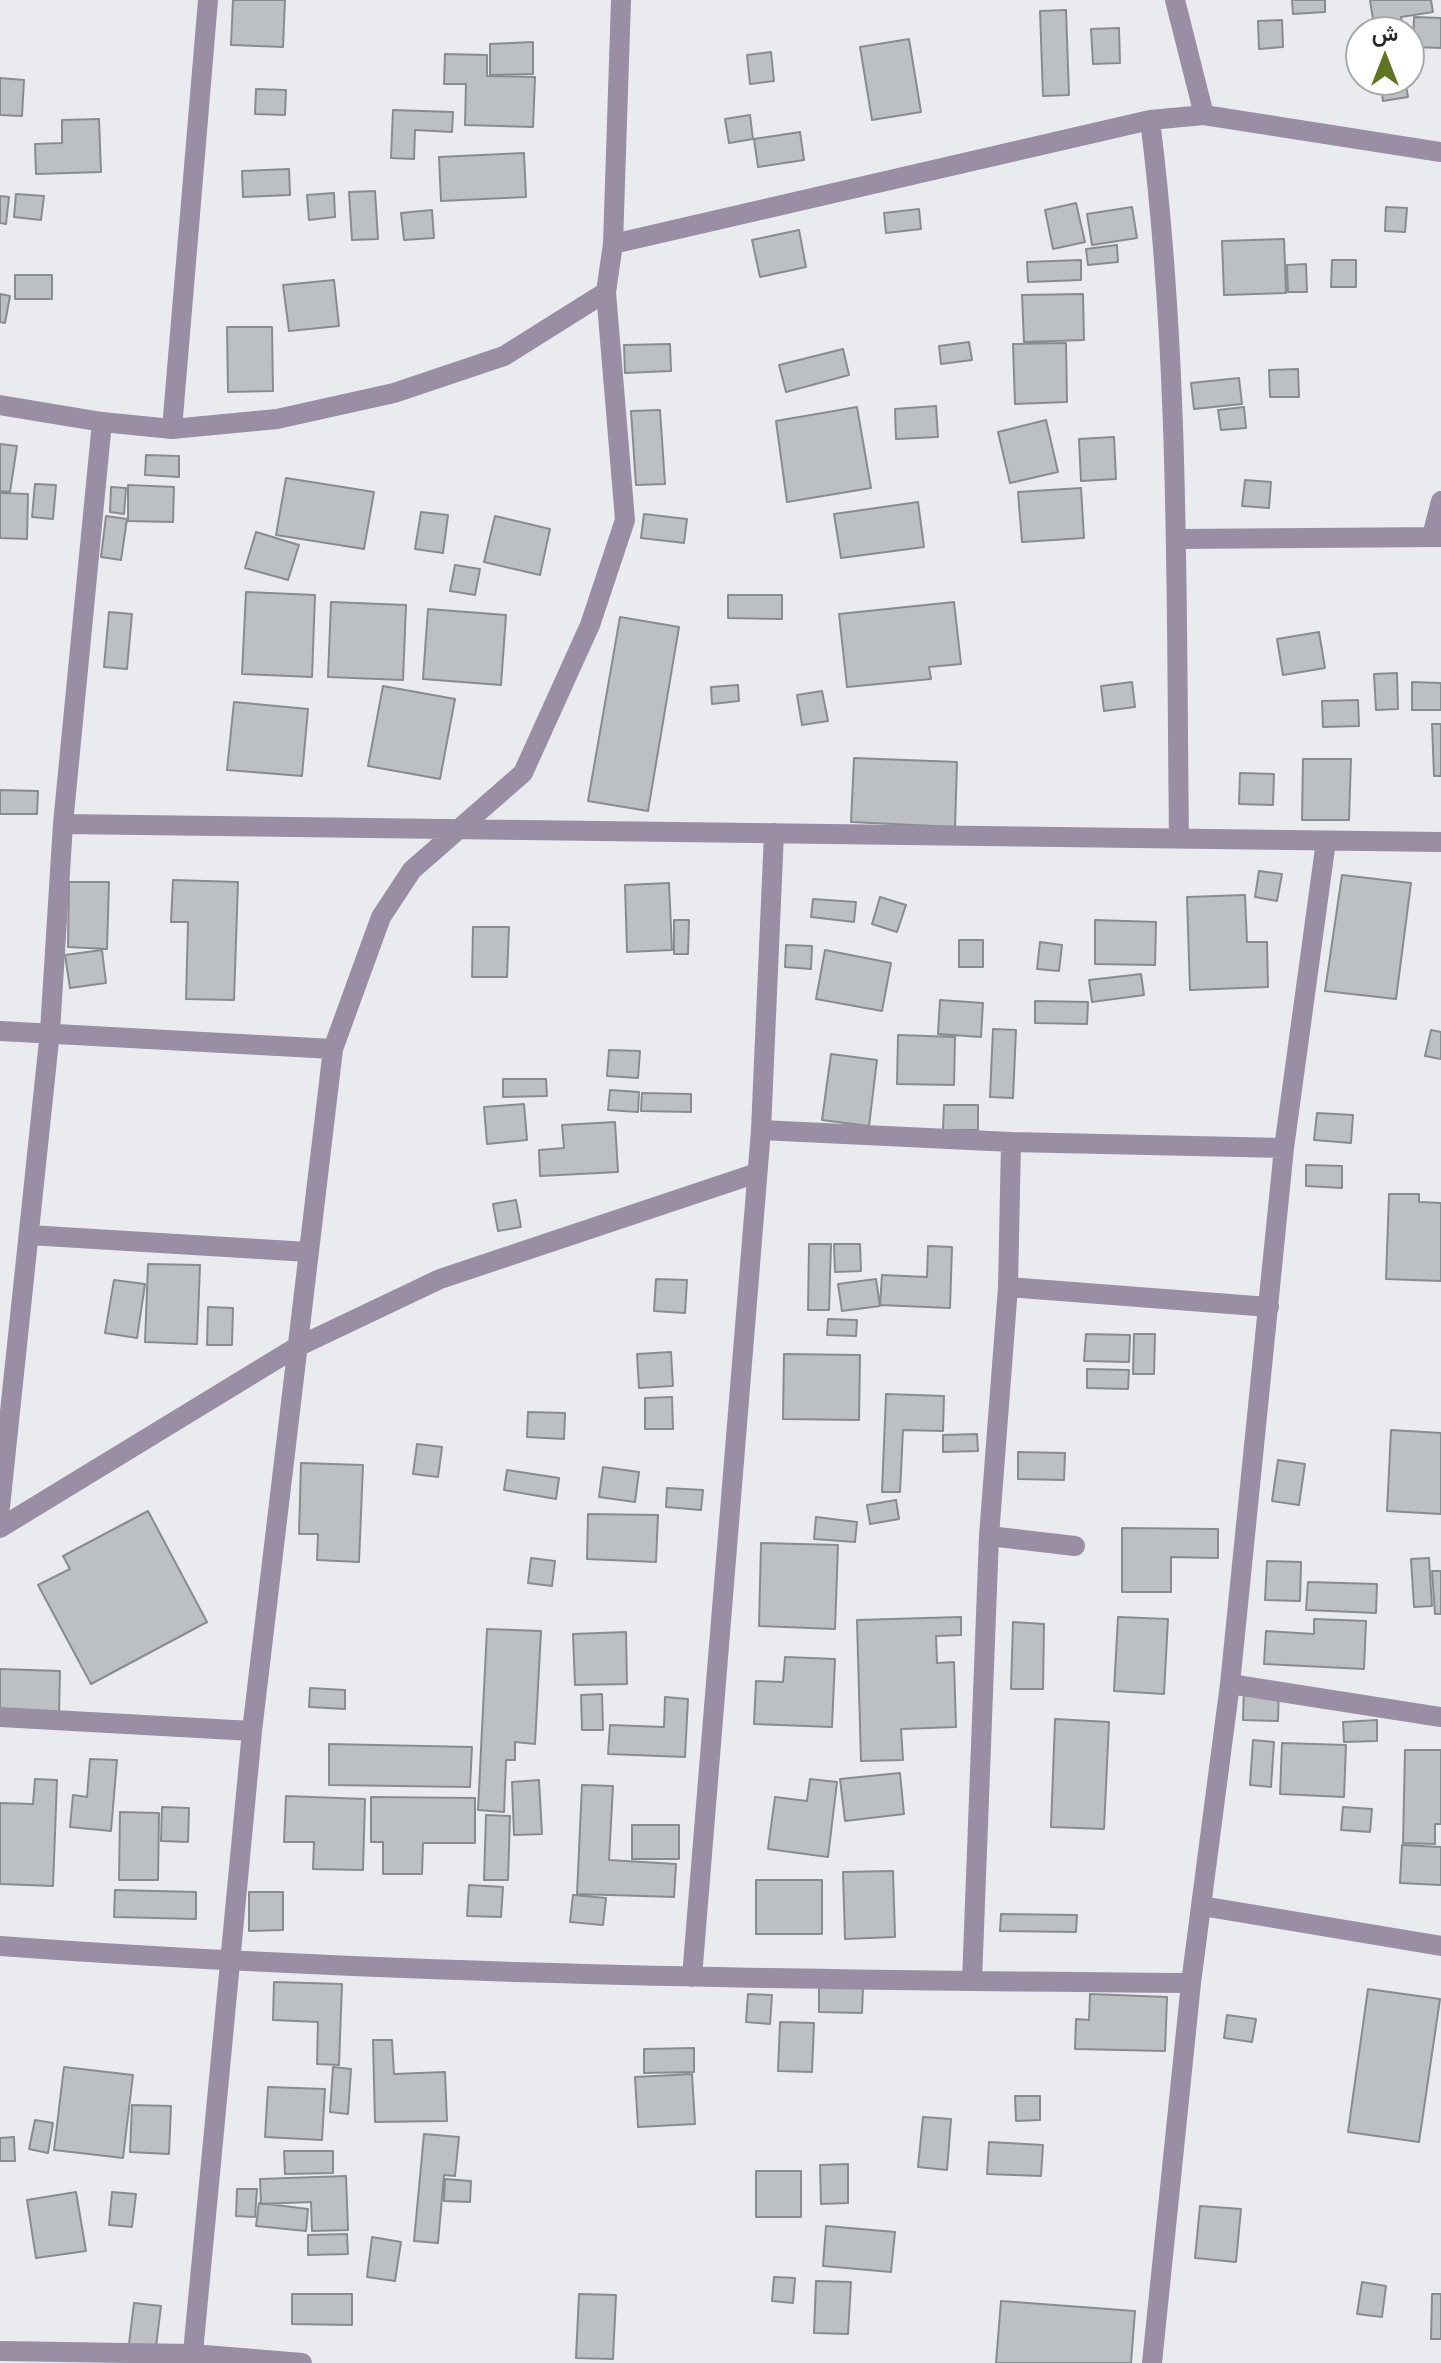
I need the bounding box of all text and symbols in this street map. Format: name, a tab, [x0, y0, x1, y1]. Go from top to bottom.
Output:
north arrow	[1345, 16, 1425, 96]
text: ش	[1372, 21, 1398, 46]

